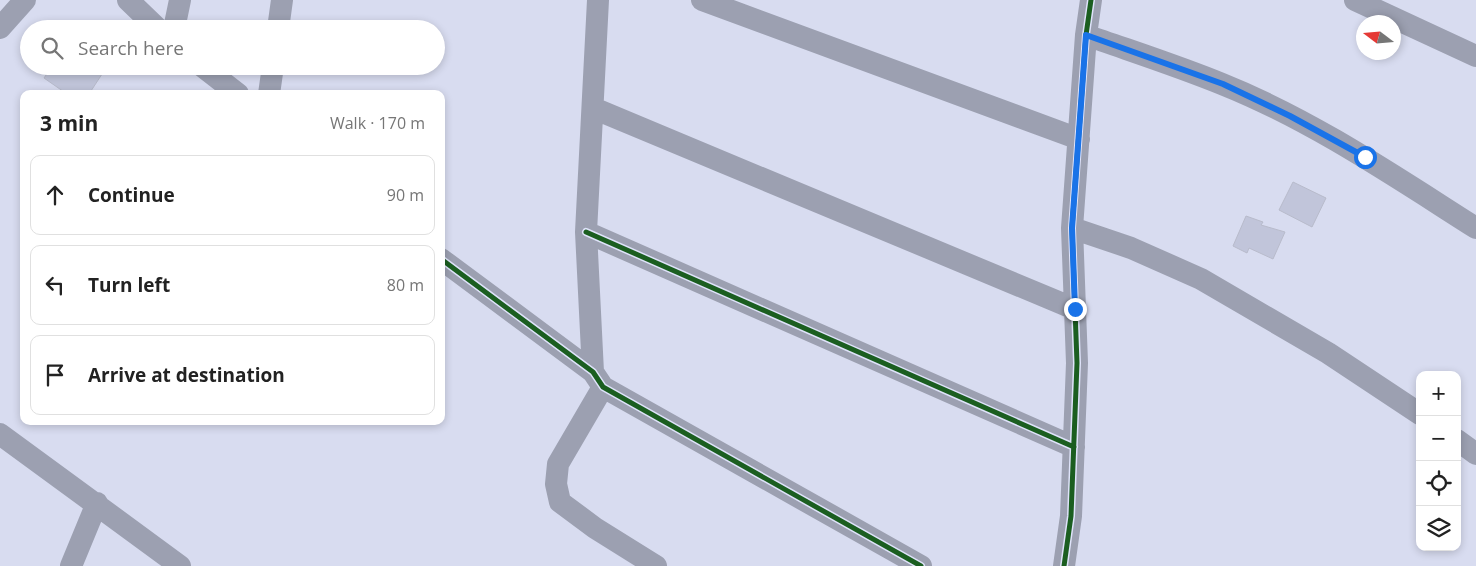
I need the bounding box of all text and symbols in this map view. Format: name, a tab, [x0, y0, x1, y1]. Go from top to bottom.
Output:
north arrow	[1356, 15, 1401, 60]
search box	[20, 20, 445, 75]
icon: search	[38, 34, 66, 62]
text: Search here	[78, 35, 184, 61]
text: 3 min	[40, 109, 98, 137]
text: Walk · 170 m	[330, 112, 425, 134]
route start	[1354, 146, 1377, 169]
icon: ahead	[41, 181, 69, 209]
text: Continue	[88, 182, 175, 208]
text: 90 m	[387, 184, 424, 206]
icon: left	[41, 271, 69, 299]
text: Turn left	[88, 272, 170, 298]
text: 80 m	[387, 274, 424, 296]
route end	[1064, 298, 1087, 321]
icon: arrive	[41, 361, 69, 389]
text: Arrive at destination	[88, 362, 285, 388]
map controls	[1416, 371, 1461, 551]
button: +	[1416, 371, 1461, 416]
button: −	[1416, 416, 1461, 461]
button: locate	[1416, 461, 1461, 506]
button: layers	[1416, 506, 1461, 551]

